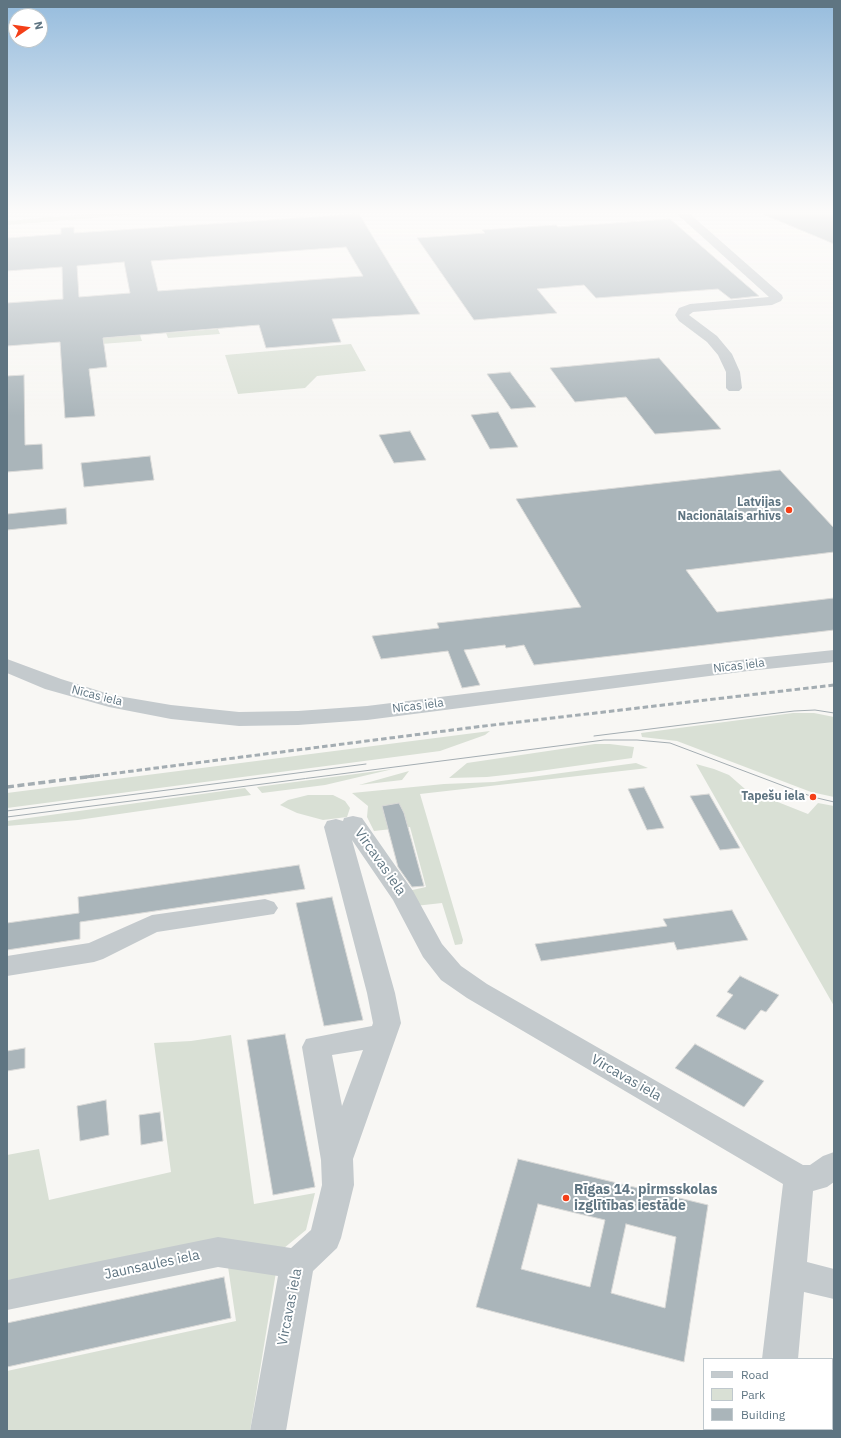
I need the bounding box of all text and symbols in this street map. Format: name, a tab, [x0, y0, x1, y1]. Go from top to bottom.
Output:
north arrow	[8, 8, 48, 48]
text: N	[31, 20, 46, 31]
place label: Latvijas Nacionālais arhīvs	[678, 496, 781, 524]
marker: Latvijas Nacionālais arhīvs	[784, 505, 794, 515]
street label: Nīcas iela	[712, 656, 766, 676]
street label: Nīcas iela	[70, 683, 124, 709]
street label: Nīcas iela	[391, 696, 445, 716]
place label: Tapešu iela	[741, 790, 805, 804]
marker: Tapešu iela	[808, 792, 818, 802]
street label: Vircavas iela	[351, 825, 409, 899]
street label: Vircavas iela	[588, 1051, 664, 1105]
place label: Rīgas 14. pirmsskolas izglītības iestāde	[574, 1182, 717, 1214]
marker: Rīgas 14. pirmsskolas izglītības iestāde	[561, 1193, 571, 1203]
street label: Jaunsaules iela	[103, 1247, 201, 1283]
street label: Vircavas iela	[274, 1267, 306, 1347]
legend	[703, 1358, 833, 1430]
text: Road	[741, 1367, 769, 1382]
text: Park	[741, 1387, 765, 1402]
text: Building	[741, 1407, 785, 1422]

